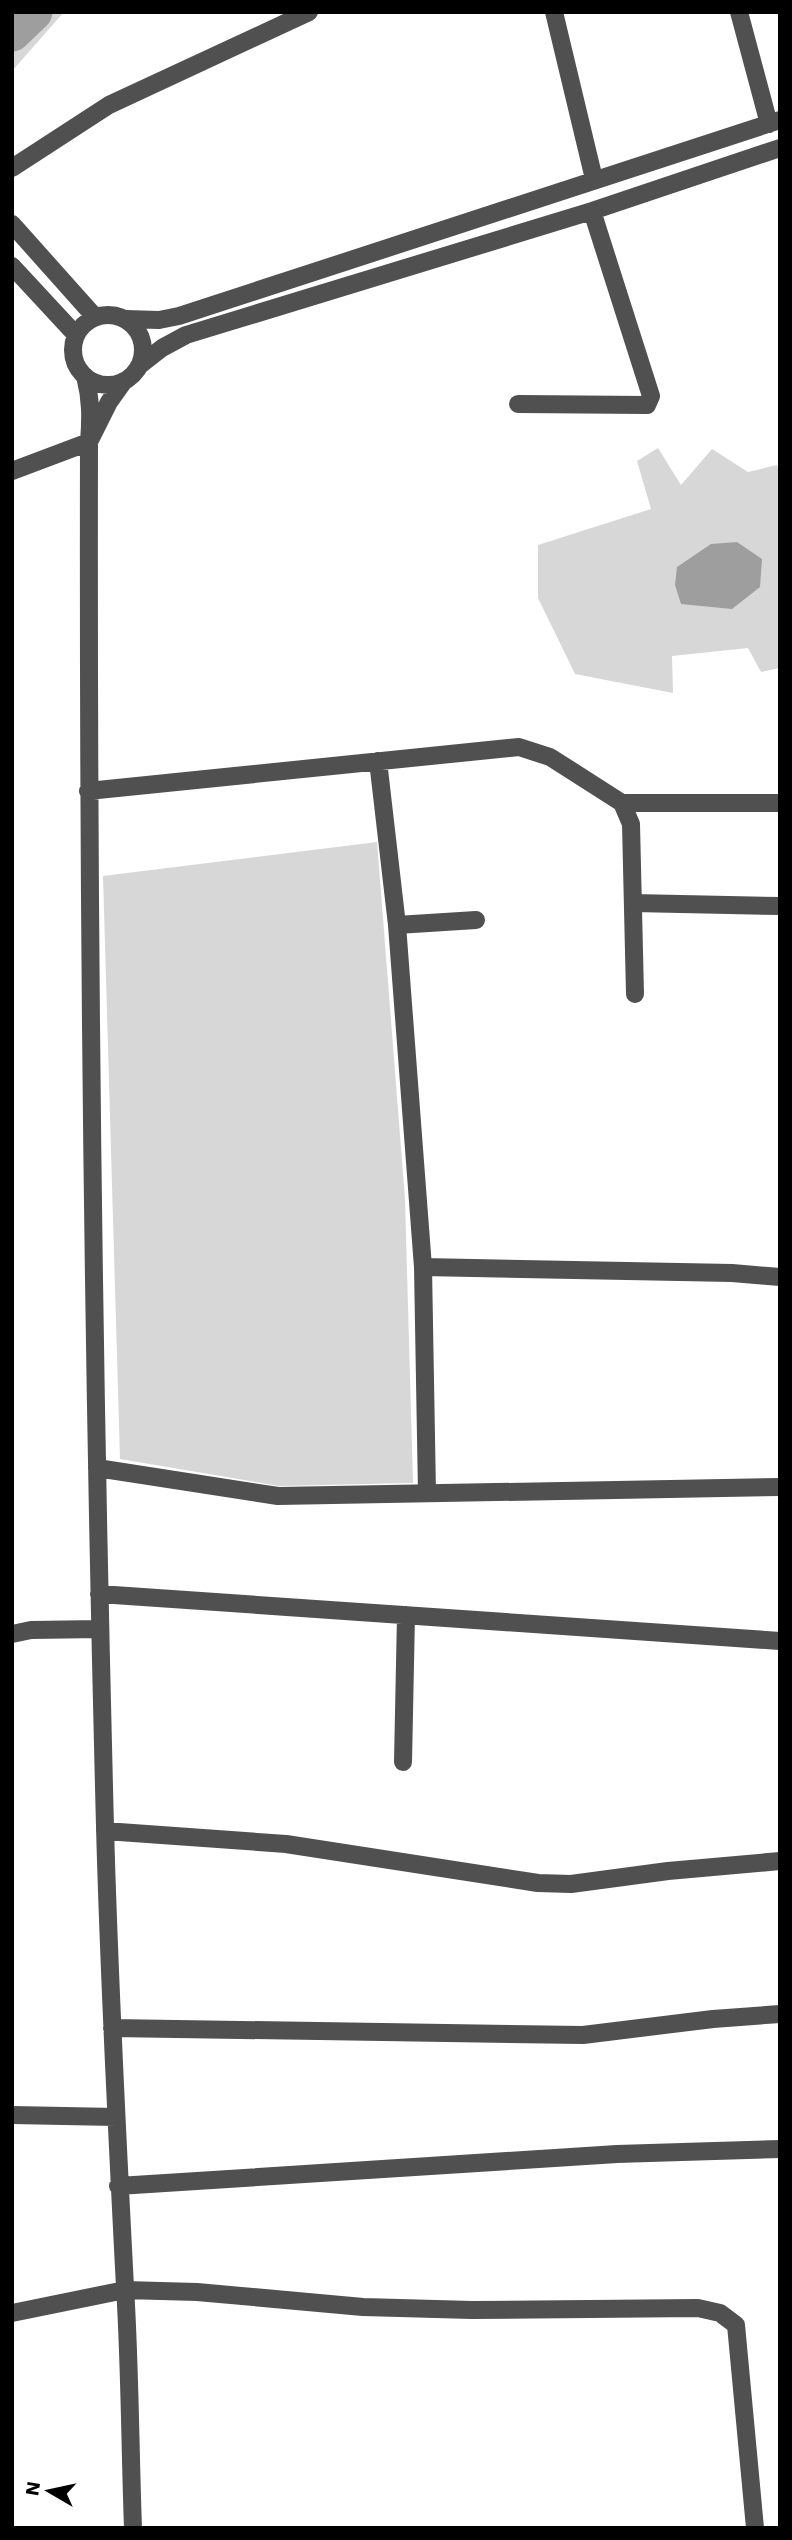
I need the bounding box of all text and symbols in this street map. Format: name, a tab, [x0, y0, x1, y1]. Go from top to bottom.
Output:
north arrow	[14, 2456, 84, 2526]
text: N	[20, 2480, 45, 2497]

